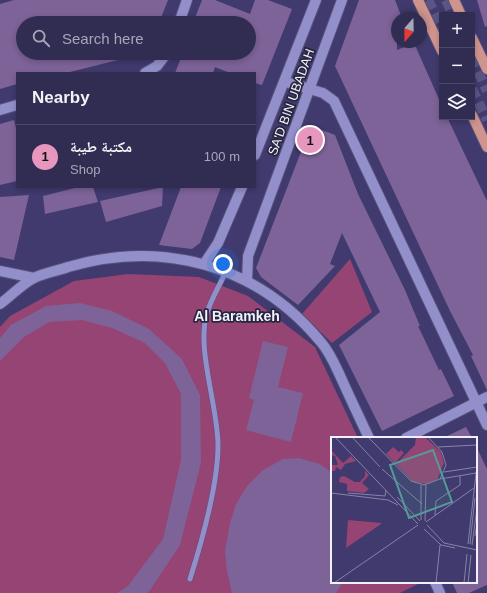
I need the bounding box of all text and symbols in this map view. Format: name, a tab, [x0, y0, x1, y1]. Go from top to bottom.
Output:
north arrow	[391, 12, 427, 48]
map controls	[439, 12, 475, 120]
button: +	[439, 12, 475, 48]
search box	[16, 16, 256, 60]
icon: search	[30, 27, 52, 49]
text: Search here	[62, 30, 144, 47]
street label: SA'D BIN UBADAH	[265, 47, 317, 157]
button: −	[439, 48, 475, 84]
button: layers	[439, 84, 475, 120]
text: Nearby	[32, 88, 90, 107]
pin: 1	[297, 125, 323, 155]
text: مكتبة طيبة	[70, 138, 132, 155]
text: 1	[41, 149, 49, 164]
text: 100 m	[204, 149, 240, 164]
text: Shop	[70, 162, 100, 177]
your location	[213, 254, 233, 274]
district label: Al Baramkeh	[194, 308, 280, 324]
inset map	[331, 437, 477, 583]

